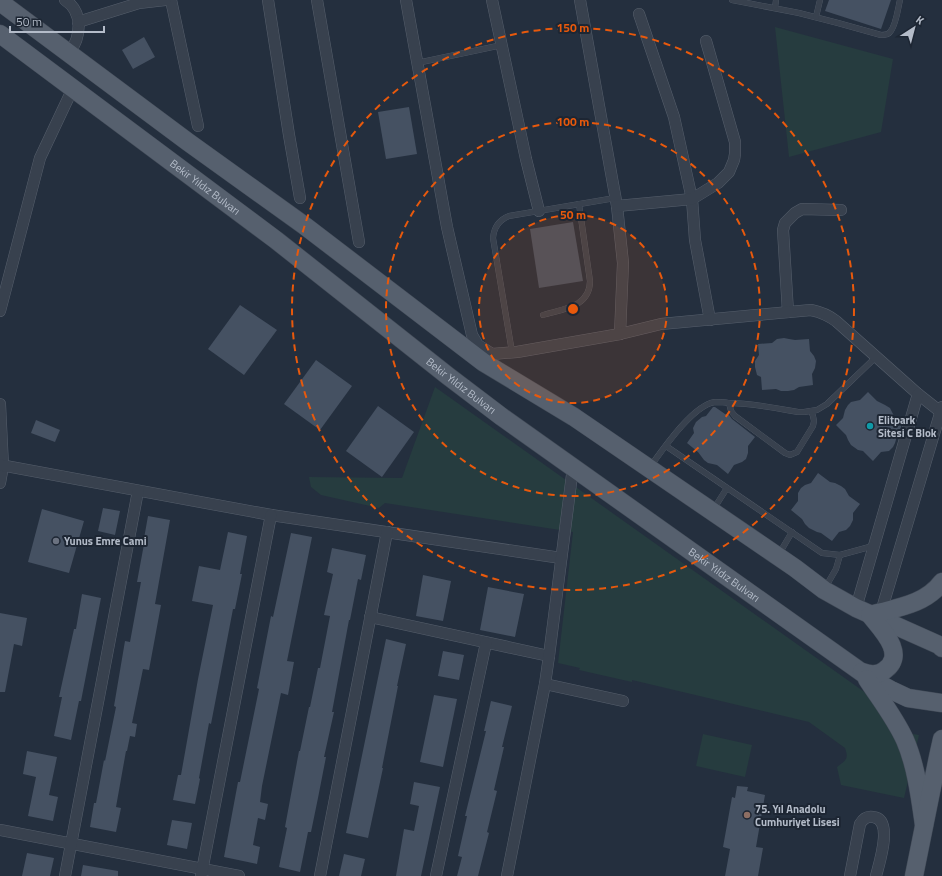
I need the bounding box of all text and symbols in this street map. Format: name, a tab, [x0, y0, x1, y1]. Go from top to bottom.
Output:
scale bar	[10, 8, 104, 34]
north arrow	[894, 8, 934, 48]
text: 50 m	[16, 12, 42, 31]
text: K	[913, 12, 928, 29]
text: 150 m	[557, 18, 589, 37]
text: 100 m	[557, 112, 589, 131]
street label: Bekir Yıldız Bulvarı	[167, 155, 244, 219]
text: 50 m	[560, 205, 586, 224]
centre of rings	[566, 302, 580, 316]
street label: Bekir Yıldız Bulvarı	[423, 354, 499, 418]
place label: Elitpark Sitesi C Blok	[878, 412, 937, 441]
marker: Elitpark Sitesi C Blok	[865, 421, 875, 431]
place label: Yunus Emre Cami	[64, 533, 147, 549]
marker: Yunus Emre Cami	[51, 536, 61, 546]
street label: Bekir Yıldız Bulvarı	[685, 544, 763, 606]
place label: 75. Yıl Anadolu Cumhuriyet Lisesi	[755, 801, 840, 830]
marker: 75. Yıl Anadolu Cumhuriyet Lisesi	[742, 810, 752, 820]

